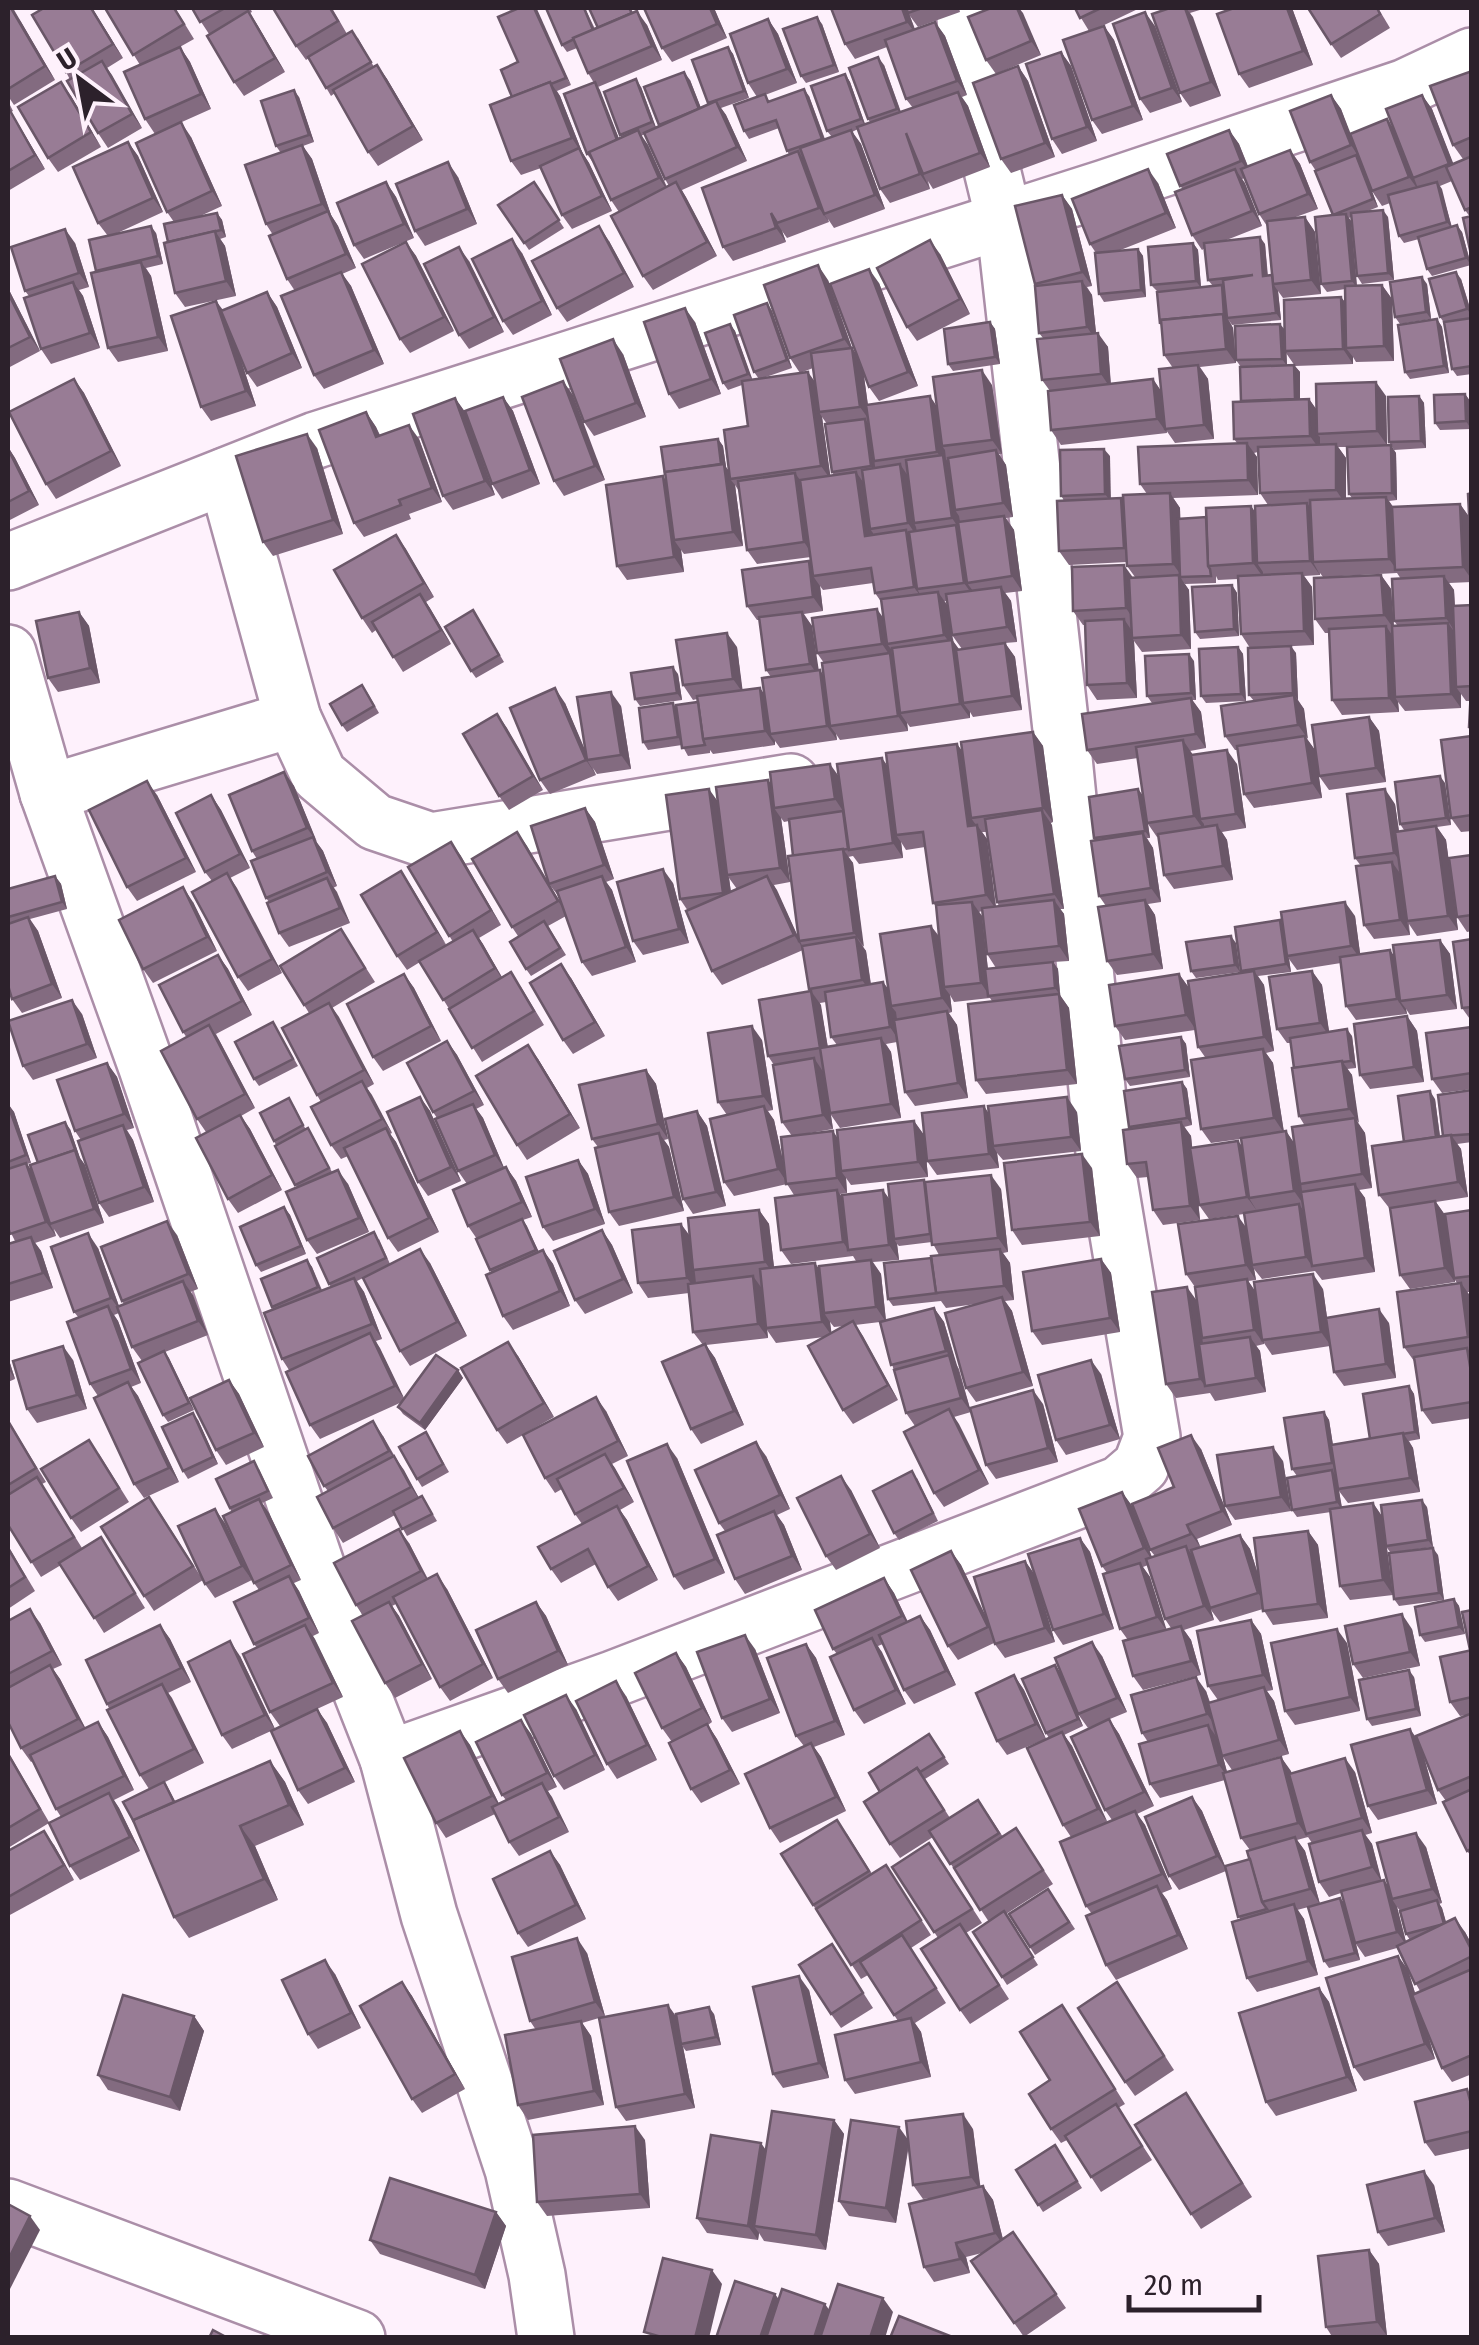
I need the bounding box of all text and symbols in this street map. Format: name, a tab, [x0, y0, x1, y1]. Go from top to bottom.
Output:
north arrow	[30, 30, 130, 130]
text: U	[51, 41, 83, 78]
scale bar	[1129, 2250, 1259, 2312]
text: 20 m	[1144, 2267, 1203, 2303]

